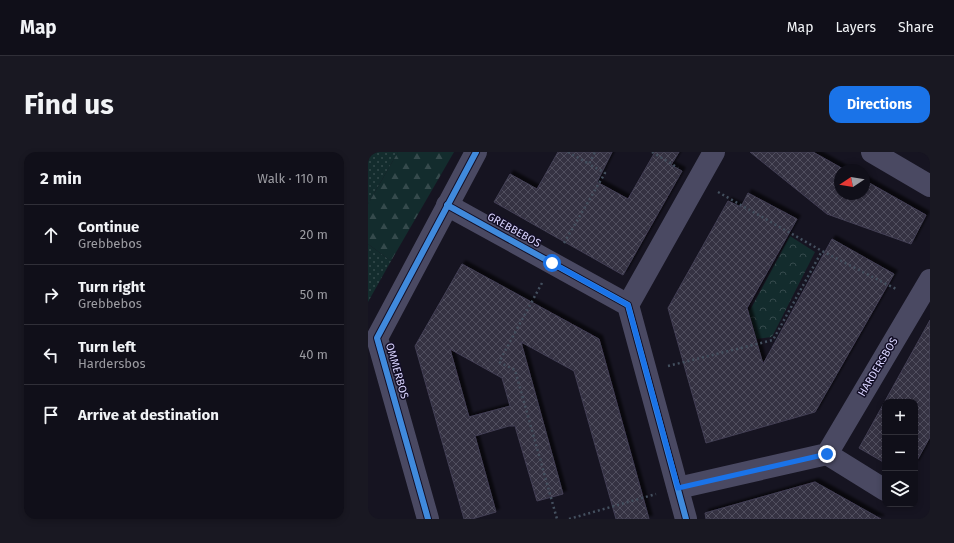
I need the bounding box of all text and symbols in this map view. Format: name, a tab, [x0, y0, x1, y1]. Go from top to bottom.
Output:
text: Map	[20, 16, 57, 39]
text: Map	[787, 19, 813, 36]
text: Layers	[835, 19, 876, 36]
text: Share	[898, 19, 934, 36]
button: Directions	[829, 86, 930, 123]
text: Find us	[24, 88, 114, 121]
north arrow	[834, 164, 870, 200]
text: 2 min	[40, 168, 82, 189]
text: Walk · 110 m	[257, 171, 328, 186]
street label: GREBBEBOS	[485, 210, 543, 250]
text: Continue	[78, 218, 139, 236]
icon: ahead	[40, 224, 62, 246]
text: 20 m	[300, 227, 328, 242]
text: Grebbebos	[78, 236, 142, 251]
route start	[543, 254, 561, 272]
text: Turn right	[78, 278, 145, 296]
icon: right	[40, 284, 62, 306]
text: 50 m	[300, 287, 328, 302]
text: Grebbebos	[78, 296, 142, 311]
street label: HARDERSBOS	[855, 335, 901, 399]
text: Turn left	[78, 338, 136, 356]
street label: OMMERBOS	[383, 342, 411, 400]
icon: left	[40, 344, 62, 366]
text: 40 m	[299, 347, 328, 362]
text: Hardersbos	[78, 356, 146, 371]
map controls	[882, 399, 918, 507]
button: +	[882, 399, 918, 435]
icon: arrive	[40, 404, 62, 426]
text: Arrive at destination	[78, 406, 219, 424]
button: −	[882, 435, 918, 471]
route end	[818, 445, 836, 463]
button: layers	[882, 471, 918, 507]

